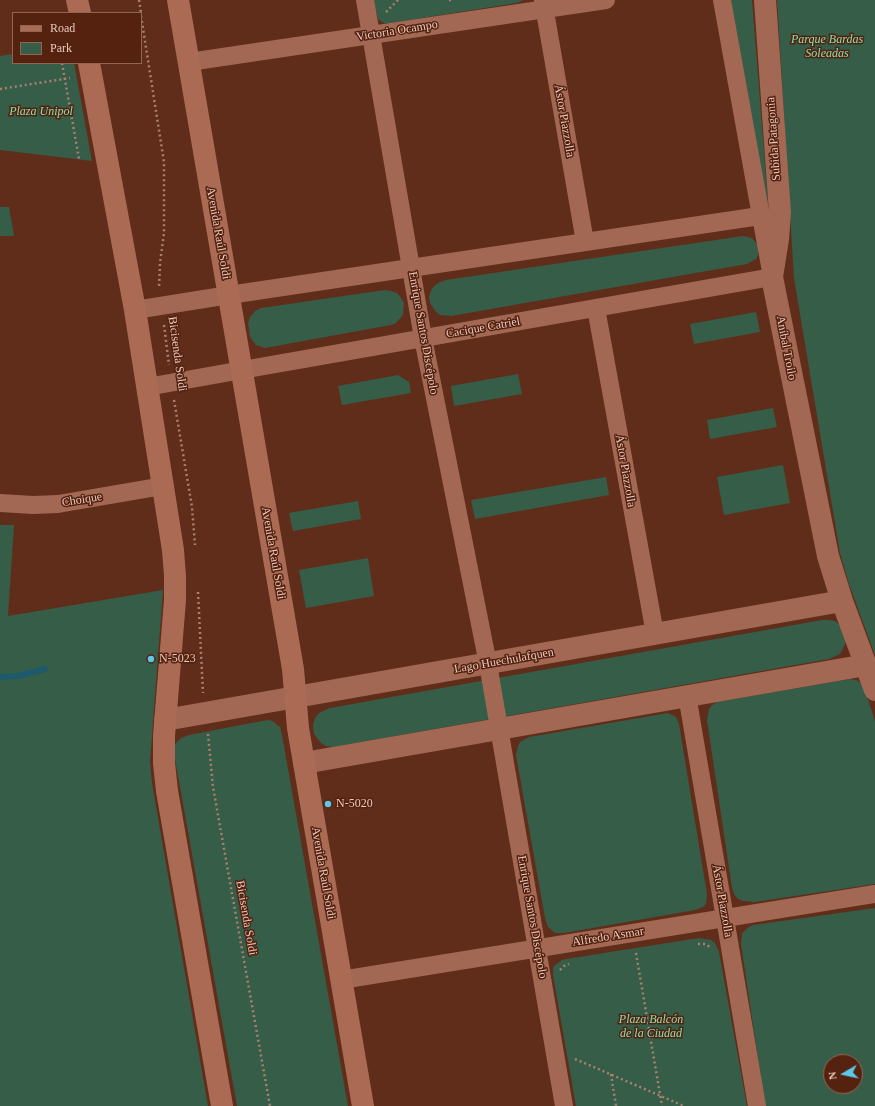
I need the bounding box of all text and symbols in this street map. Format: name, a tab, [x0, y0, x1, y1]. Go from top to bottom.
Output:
legend	[12, 12, 142, 64]
street label: Victoria Ocampo	[355, 17, 439, 45]
text: Road	[50, 21, 75, 35]
park label: Parque Bardas Soleadas	[791, 33, 863, 61]
text: Park	[50, 41, 72, 55]
street label: Ástor Piazzolla	[551, 83, 577, 159]
street label: Subida Patagonia	[764, 97, 784, 181]
park label: Plaza Unipol	[9, 105, 73, 119]
street label: Avenida Raúl Soldi	[203, 186, 233, 280]
street label: Enrique Santos Discépolo	[405, 270, 441, 396]
street label: Cacique Catriel	[445, 314, 521, 342]
street label: Aníbal Troilo	[773, 315, 799, 381]
street label: Bicisenda Soldi	[165, 316, 189, 392]
street label: Ástor Piazzolla	[612, 433, 638, 509]
street label: Choique	[61, 490, 103, 510]
street label: Avenida Raúl Soldi	[258, 506, 288, 600]
street label: Lago Huechulafquen	[453, 645, 555, 677]
place label: N-5023	[159, 652, 196, 666]
marker: N-5023	[146, 654, 156, 664]
place label: N-5020	[336, 797, 373, 811]
marker: N-5020	[323, 799, 333, 809]
street label: Avenida Raúl Soldi	[308, 826, 338, 920]
street label: Enrique Santos Discépolo	[514, 854, 550, 980]
street label: Ástor Piazzolla	[709, 863, 735, 939]
street label: Bicisenda Soldi	[232, 879, 260, 957]
street label: Alfredo Asmar	[571, 924, 645, 950]
park label: Plaza Balcón de la Ciudad	[619, 1013, 683, 1041]
north arrow	[823, 1054, 863, 1094]
text: N	[826, 1071, 839, 1081]

